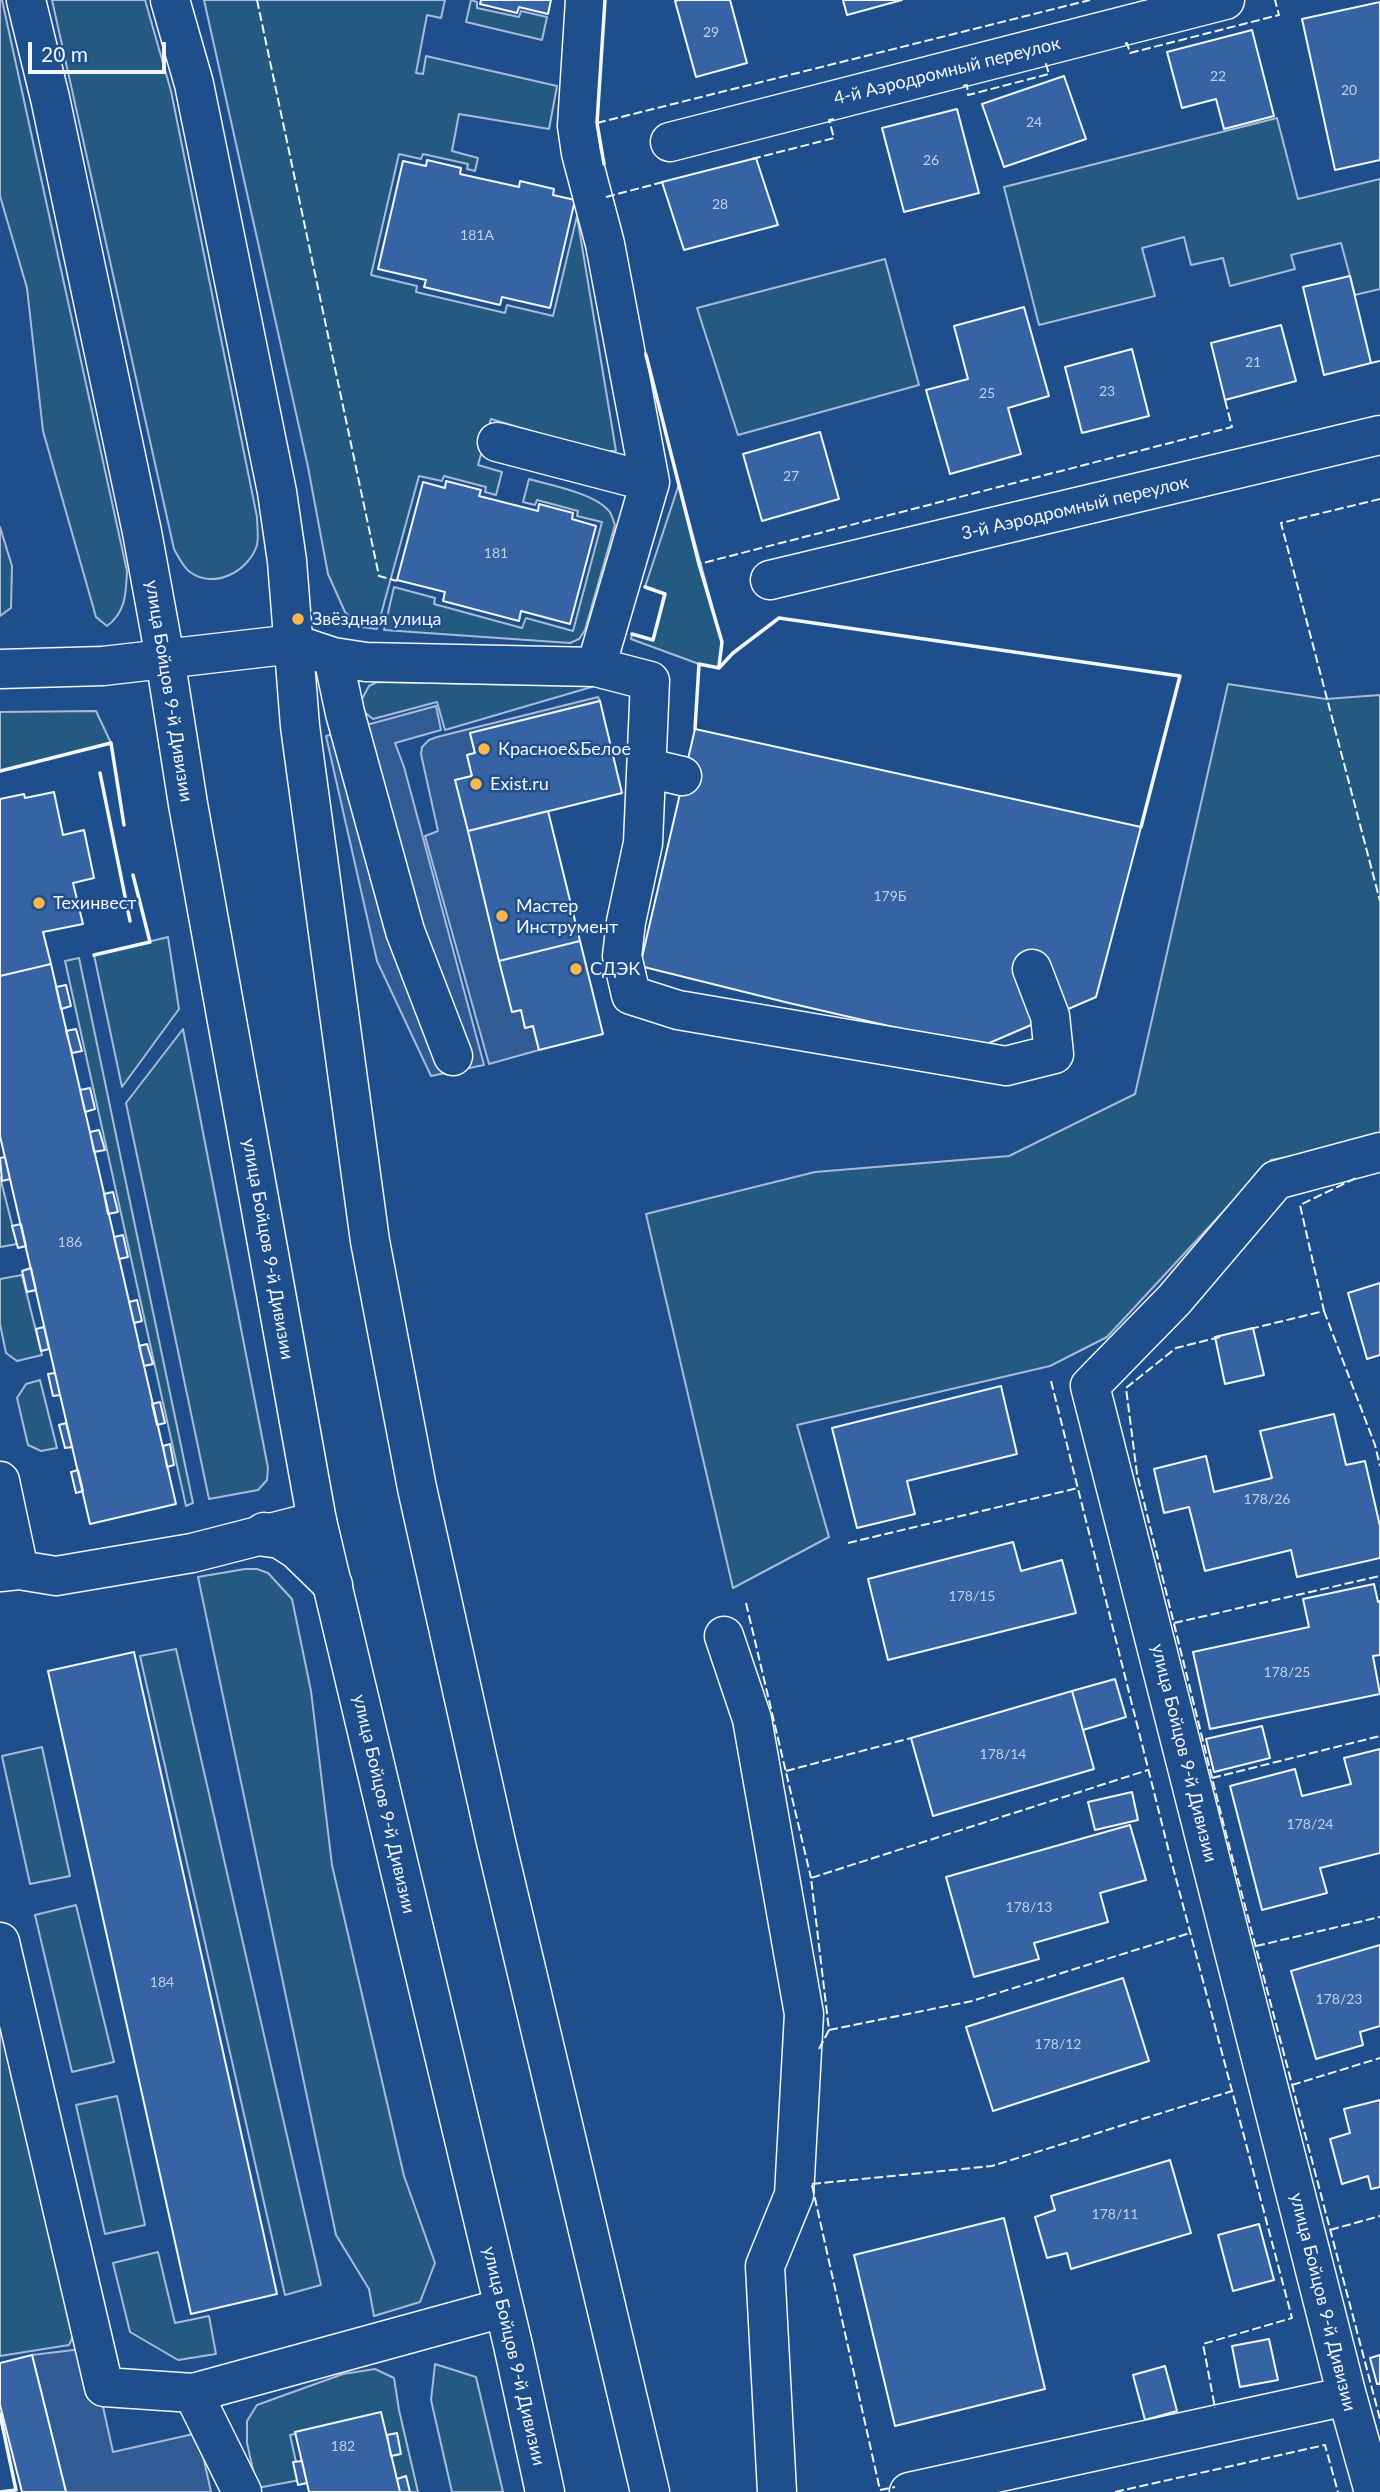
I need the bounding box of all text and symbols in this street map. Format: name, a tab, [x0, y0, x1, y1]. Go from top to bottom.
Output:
house number: 29	[703, 24, 719, 40]
scale bar	[32, 28, 170, 72]
street label: 4-й Аэродромный переулок	[832, 32, 1062, 110]
text: 20 m	[41, 41, 88, 66]
house number: 22	[1210, 68, 1226, 84]
house number: 20	[1341, 82, 1357, 98]
house number: 24	[1026, 114, 1042, 130]
house number: 26	[923, 152, 939, 168]
house number: 28	[712, 196, 728, 212]
house number: 181А	[460, 227, 494, 243]
house number: 21	[1245, 354, 1261, 370]
house number: 23	[1099, 383, 1115, 399]
house number: 25	[979, 385, 995, 401]
house number: 27	[783, 468, 799, 484]
street label: 3-й Аэродромный переулок	[959, 471, 1191, 545]
house number: 181	[484, 545, 508, 561]
street label: улица Бойцов 9-й Дивизии	[141, 578, 197, 804]
place label: Звёздная улица	[312, 608, 441, 630]
marker: Звёздная улица	[290, 611, 306, 627]
place label: Красное&Белое	[498, 738, 631, 760]
marker: Красное&Белое	[476, 741, 492, 757]
place label: Exist.ru	[490, 773, 549, 795]
marker: Exist.ru	[468, 776, 484, 792]
house number: 179Б	[873, 888, 907, 904]
place label: Техинвест	[53, 892, 136, 914]
marker: Техинвест	[31, 895, 47, 911]
place label: Мастер Инструмент	[516, 895, 618, 937]
marker: Мастер Инструмент	[494, 908, 510, 924]
place label: СДЭК	[590, 958, 640, 980]
marker: СДЭК	[568, 961, 584, 977]
street label: улица Бойцов 9-й Дивизии	[238, 1137, 298, 1361]
house number: 186	[58, 1234, 82, 1250]
house number: 178/26	[1244, 1491, 1290, 1507]
house number: 178/15	[949, 1588, 995, 1604]
street label: улица Бойцов 9-й Дивизии	[1146, 1641, 1222, 1865]
house number: 178/25	[1264, 1664, 1310, 1680]
street label: улица Бойцов 9-й Дивизии	[348, 1692, 420, 1916]
house number: 178/14	[980, 1746, 1026, 1762]
house number: 178/24	[1287, 1816, 1333, 1832]
house number: 178/13	[1006, 1899, 1052, 1915]
house number: 184	[150, 1974, 174, 1990]
house number: 178/23	[1316, 1991, 1362, 2007]
house number: 178/12	[1035, 2036, 1081, 2052]
street label: улица Бойцов 9-й Дивизии	[1285, 2190, 1361, 2414]
house number: 178/11	[1092, 2206, 1138, 2222]
street label: улица Бойцов 9-й Дивизии	[478, 2244, 550, 2468]
house number: 182	[331, 2438, 355, 2454]

